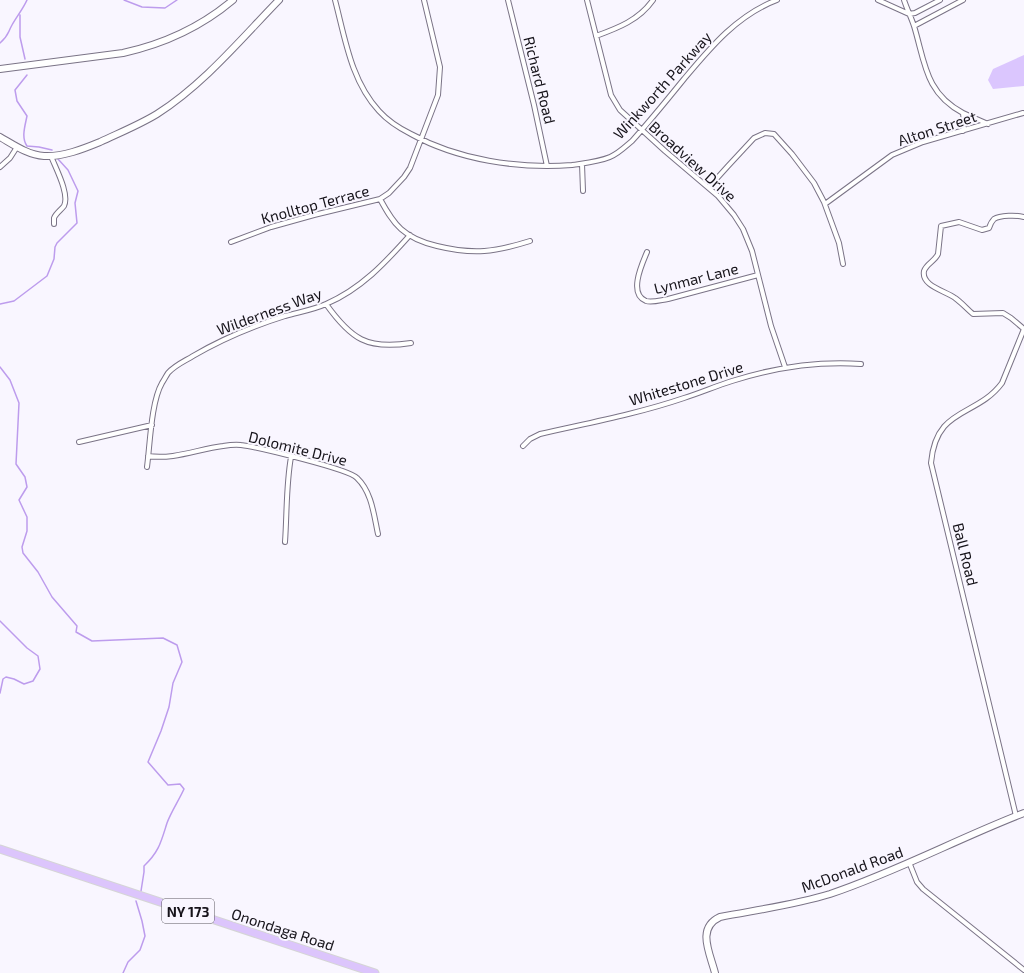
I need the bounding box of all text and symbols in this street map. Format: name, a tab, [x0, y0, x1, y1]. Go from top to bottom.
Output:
street label: Winkworth Parkway	[609, 28, 715, 142]
street label: Richard Road	[520, 34, 560, 126]
street label: Alton Street	[895, 107, 979, 149]
street label: Broadview Drive	[646, 117, 740, 205]
street label: Knolltop Terrace	[259, 181, 371, 227]
street label: Lynmar Lane	[652, 259, 740, 297]
street label: Wilderness Way	[214, 284, 324, 338]
street label: Whitestone Drive	[627, 357, 745, 409]
street label: Dolomite Drive	[247, 427, 349, 469]
street label: Ball Road	[950, 521, 982, 587]
street label: McDonald Road	[799, 842, 905, 896]
road number: NY 173	[162, 899, 214, 923]
street label: Onondaga Road	[229, 904, 337, 954]

